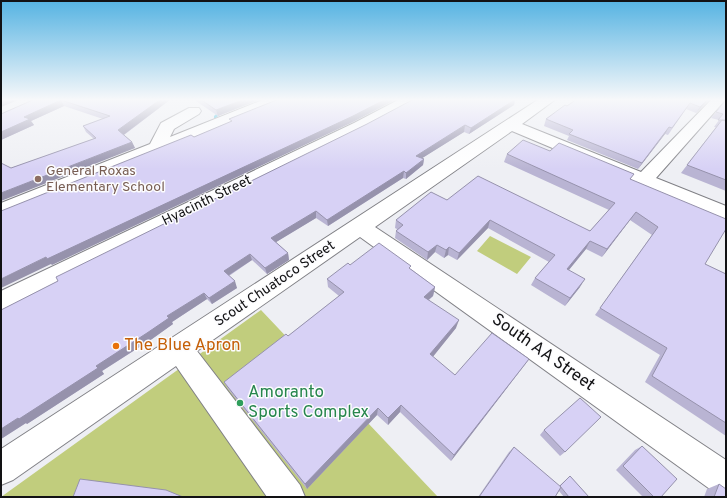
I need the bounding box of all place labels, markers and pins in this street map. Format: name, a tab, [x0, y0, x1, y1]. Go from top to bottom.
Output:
place label: General Roxas Elementary School	[46, 163, 165, 196]
marker: General Roxas Elementary School	[33, 174, 43, 184]
place label: The Blue Apron	[124, 335, 241, 357]
marker: The Blue Apron	[111, 341, 121, 351]
place label: Amoranto Sports Complex	[248, 382, 369, 424]
marker: Amoranto Sports Complex	[235, 398, 245, 408]

